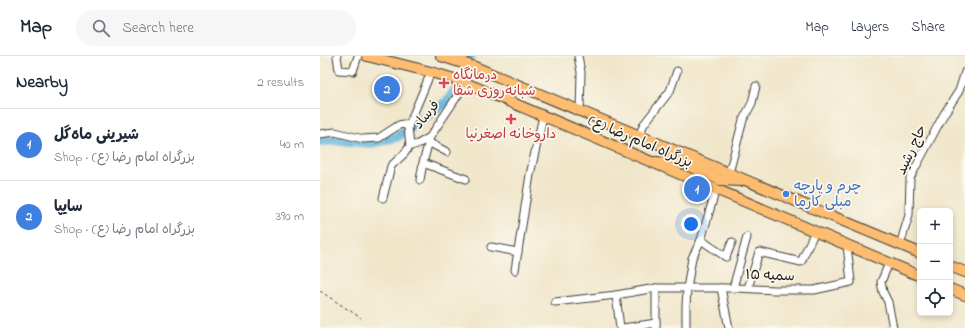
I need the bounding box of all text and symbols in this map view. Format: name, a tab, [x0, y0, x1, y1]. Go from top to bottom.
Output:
search box	[76, 10, 356, 46]
text: Map	[20, 14, 52, 41]
icon: search	[90, 17, 112, 39]
text: Search here	[122, 17, 194, 39]
text: Map	[805, 17, 829, 38]
text: Layers	[851, 17, 889, 38]
text: Share	[911, 17, 945, 38]
place label: درمانگاه شبانه‌روزی شفا	[453, 65, 536, 102]
text: Nearby	[16, 70, 68, 95]
text: 2 results	[257, 73, 304, 92]
pin: 2	[374, 74, 400, 104]
marker: درمانگاه شبانه‌روزی شفا	[438, 77, 450, 89]
street label: فرساد	[409, 96, 445, 134]
street label: بزرگراه امام رضا (ع)	[585, 111, 695, 173]
marker: داروخانه اصغرنیا	[506, 114, 516, 124]
street label: حاج رشید	[891, 122, 933, 178]
text: شیرینی ماه‌گل	[54, 124, 139, 146]
place label: داروخانه اصغرنیا	[466, 124, 556, 145]
text: 1	[27, 135, 31, 154]
text: 40 m	[280, 135, 304, 154]
text: Shop · بزرگراه امام رضا (ع)	[54, 148, 195, 167]
pin: 1	[684, 174, 710, 204]
place label: چرم و پارچه مبلی کارما	[794, 176, 861, 213]
marker: چرم و پارچه مبلی کارما	[781, 189, 791, 199]
text: سایپا	[54, 196, 83, 218]
text: 2	[26, 207, 32, 226]
text: 390 m	[276, 207, 304, 226]
map controls	[917, 208, 953, 316]
button: +	[917, 208, 953, 244]
your location	[681, 214, 701, 234]
text: Shop · بزرگراه امام رضا (ع)	[54, 220, 195, 239]
button: −	[917, 244, 953, 280]
street label: سمیه ۱۵	[745, 265, 795, 287]
button: locate	[917, 280, 953, 316]

